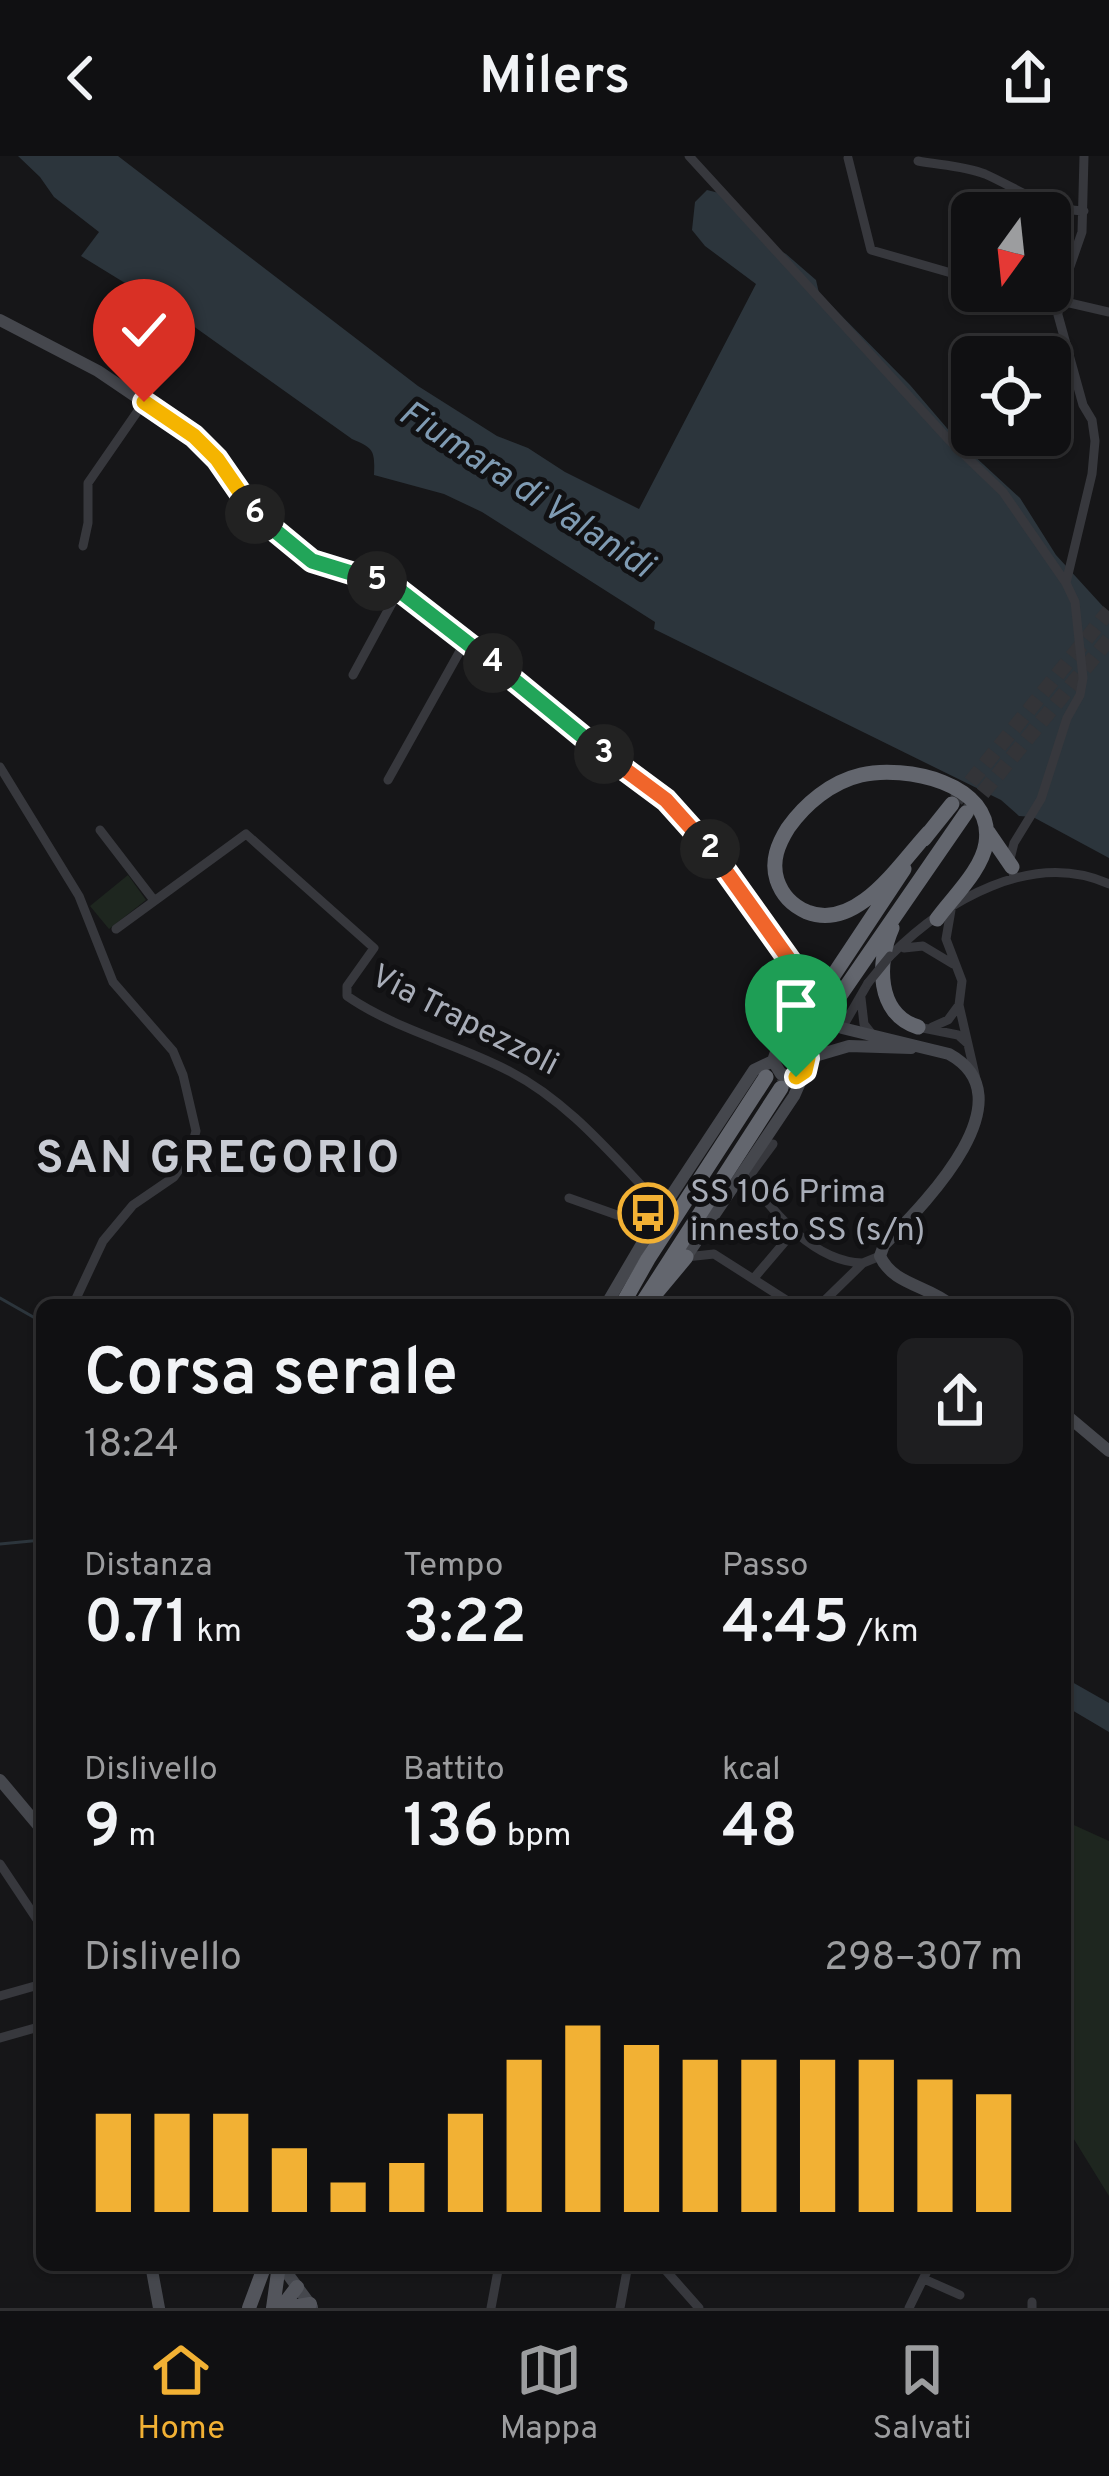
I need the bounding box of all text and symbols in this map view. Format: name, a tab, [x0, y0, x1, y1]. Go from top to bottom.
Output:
text: Milers	[479, 44, 630, 113]
icon: back	[48, 45, 114, 111]
icon: share	[995, 45, 1061, 111]
north arrow	[951, 192, 1071, 312]
map controls	[951, 192, 1071, 456]
pin	[93, 279, 195, 402]
icon: check	[111, 297, 177, 363]
button: locate	[951, 336, 1071, 456]
water label: Fiumara di Valanidi	[389, 392, 663, 592]
pin: 6	[225, 484, 285, 544]
text: 6	[245, 493, 265, 535]
pin: 5	[347, 551, 407, 611]
text: 5	[367, 560, 387, 602]
pin: 4	[463, 633, 523, 693]
text: 4	[482, 642, 504, 684]
pin: 3	[574, 724, 634, 784]
text: 3	[594, 733, 614, 775]
pin: 2	[680, 819, 740, 879]
text: 2	[700, 828, 720, 870]
pin	[745, 954, 847, 1077]
street label: Via Trapezzoli	[363, 957, 565, 1087]
icon: arrive	[763, 972, 829, 1038]
district label: SAN GREGORIO	[36, 1132, 402, 1189]
place label: SS 106 Prima innesto SS (s/n)	[690, 1173, 925, 1253]
bus stop icon: SS 106 Prima innesto SS (s/n)	[617, 1182, 679, 1244]
text: Corsa serale	[84, 1335, 458, 1418]
button: share	[897, 1338, 1023, 1464]
text: 18:24	[84, 1422, 179, 1471]
text: Distanza	[84, 1546, 213, 1588]
text: Tempo	[403, 1546, 503, 1588]
text: Passo	[722, 1546, 809, 1588]
text: 0.71	[84, 1588, 188, 1664]
text: 3:22	[403, 1588, 527, 1664]
text: 4:45	[722, 1588, 849, 1664]
text: km	[188, 1612, 242, 1654]
text: /km	[849, 1612, 919, 1654]
text: Dislivello	[84, 1750, 218, 1792]
text: Battito	[403, 1750, 505, 1792]
text: kcal	[722, 1750, 781, 1792]
text: 9	[84, 1792, 121, 1868]
text: 136	[403, 1792, 499, 1868]
text: 48	[722, 1792, 798, 1868]
text: m	[121, 1816, 156, 1858]
text: bpm	[499, 1816, 572, 1858]
text: Dislivello	[84, 1935, 242, 1984]
text: 298–307 m	[824, 1935, 1023, 1984]
tab: Home	[137, 2337, 225, 2451]
tab: Mappa	[500, 2337, 598, 2451]
tab: Salvati	[873, 2337, 972, 2451]

